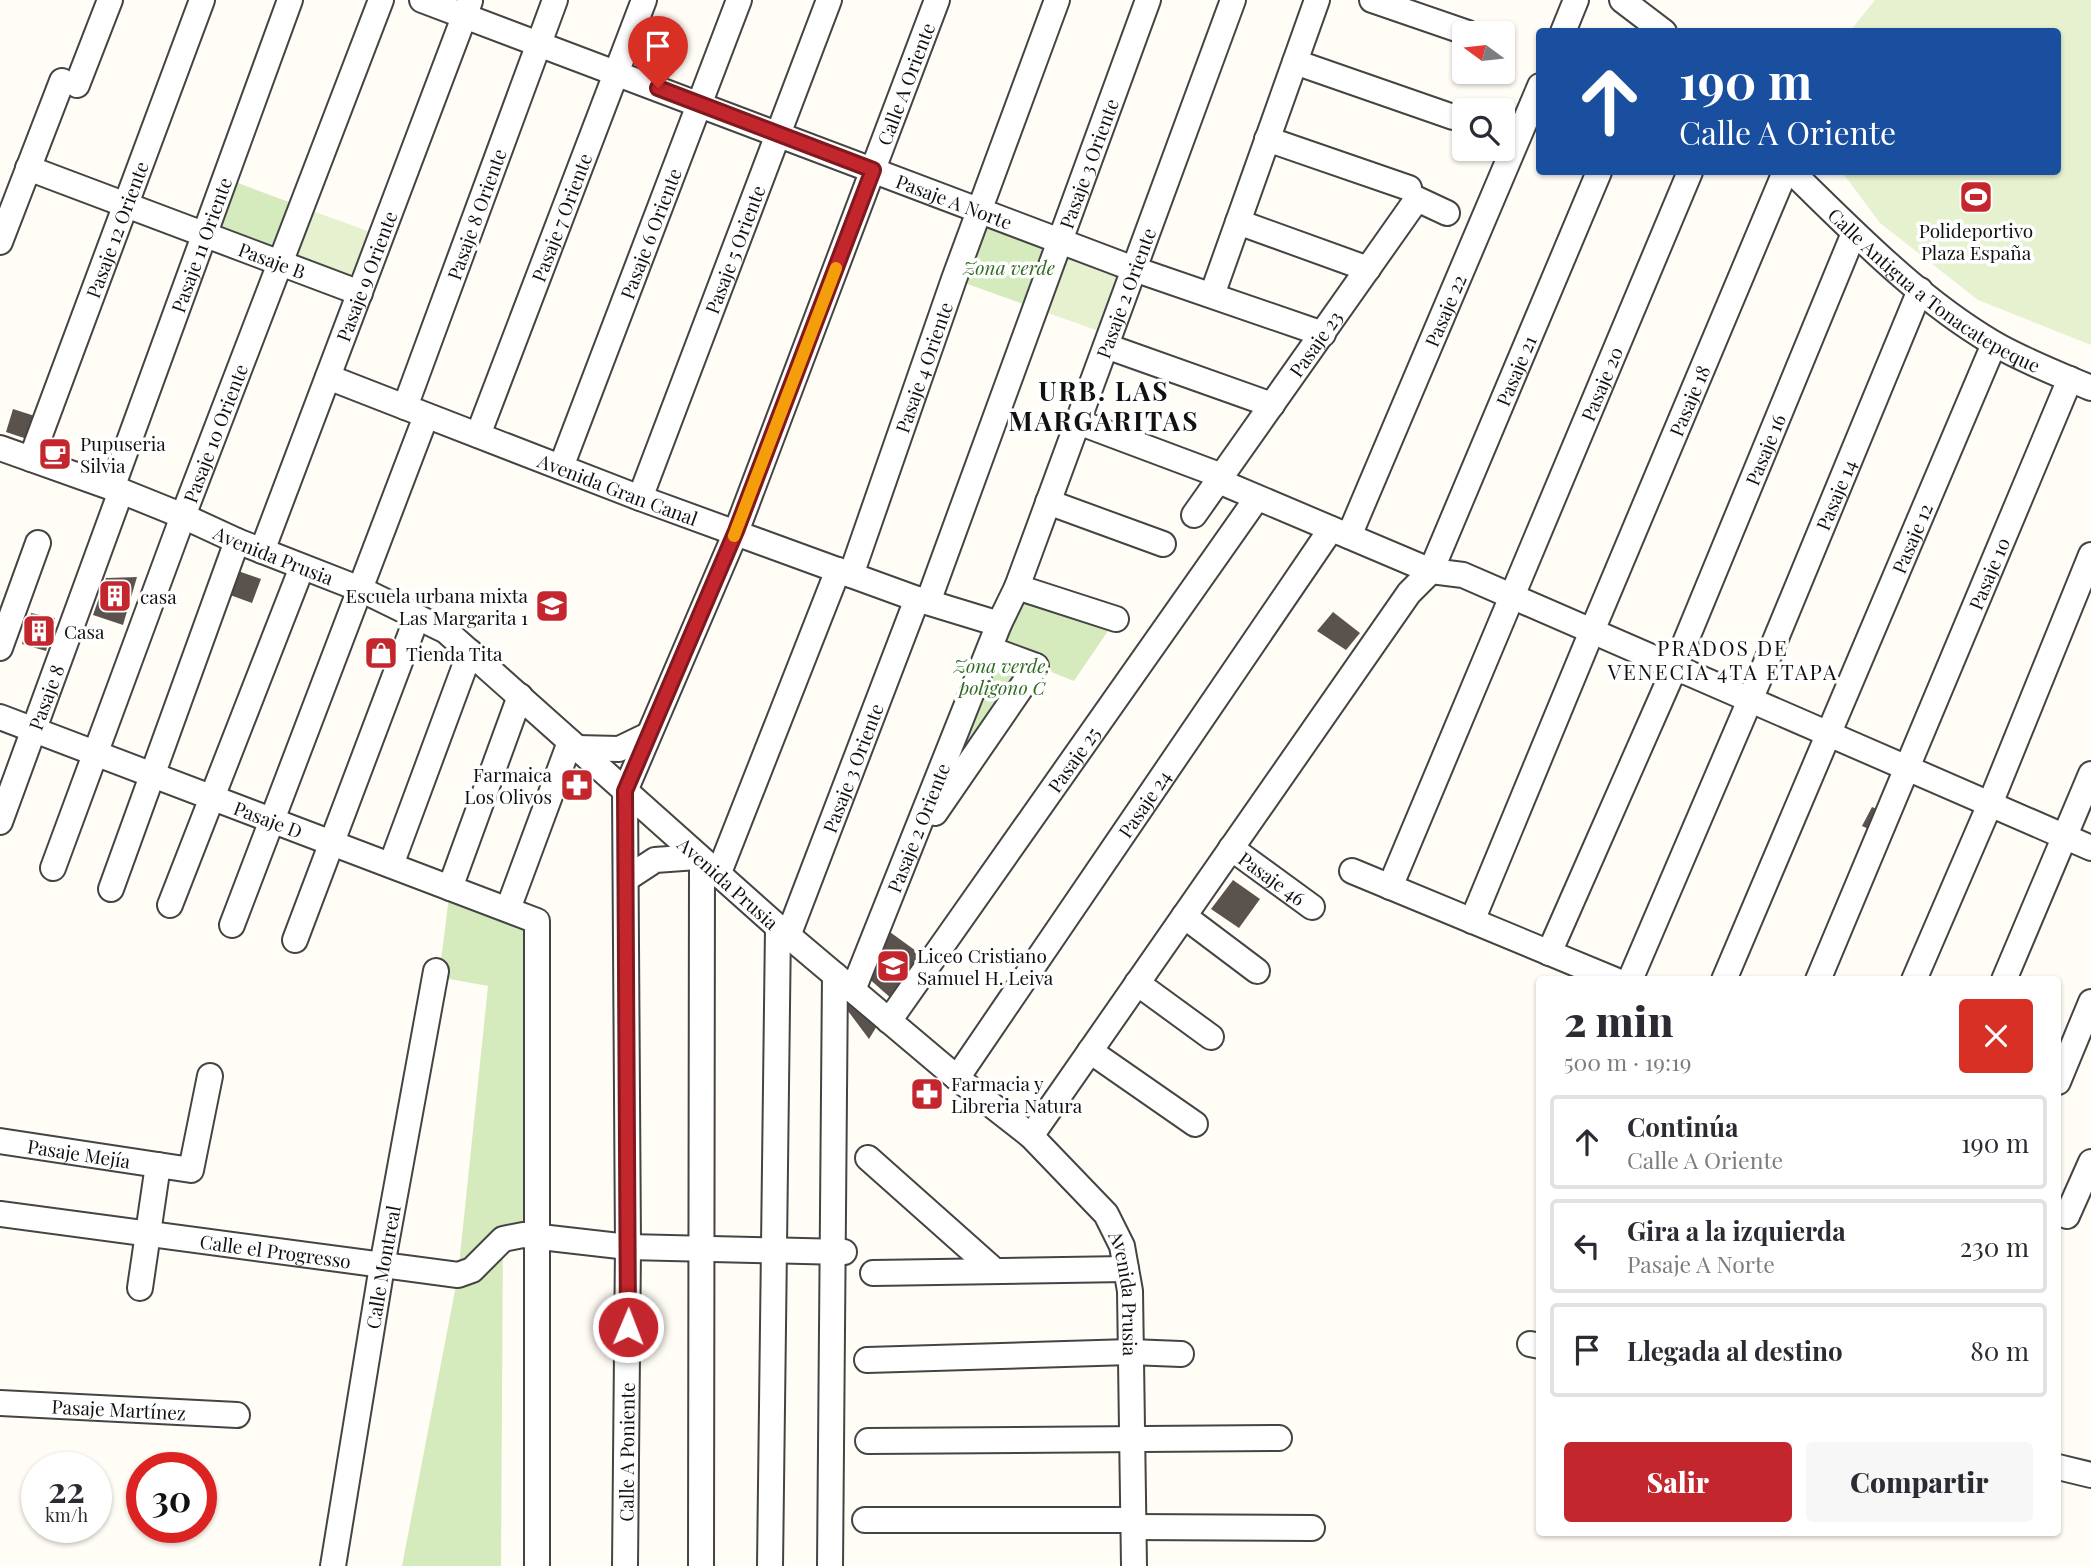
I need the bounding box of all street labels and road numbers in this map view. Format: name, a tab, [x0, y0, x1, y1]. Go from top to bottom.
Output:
street label: Calle A Oriente	[870, 19, 940, 149]
street label: Pasaje 3 Oriente	[1053, 95, 1124, 232]
street label: Pasaje 8 Oriente	[440, 145, 512, 283]
street label: Pasaje 7 Oriente	[525, 149, 597, 285]
street label: Pasaje 12 Oriente	[79, 157, 154, 302]
street label: Pasaje 6 Oriente	[613, 164, 687, 302]
street label: Pasaje A Norte	[892, 167, 1016, 235]
street label: Pasaje 11 Oriente	[164, 173, 237, 316]
street label: Pasaje 5 Oriente	[698, 181, 771, 317]
street label: Calle Antigua a Tonacatepeque	[1823, 202, 2045, 378]
street label: Pasaje 9 Oriente	[329, 207, 403, 345]
street label: Pasaje 2 Oriente	[1089, 224, 1161, 362]
street label: Pasaje B	[235, 236, 309, 284]
street label: Pasaje 22	[1418, 270, 1472, 351]
street label: Pasaje 4 Oriente	[889, 298, 958, 436]
street label: Pasaje 23	[1283, 305, 1347, 382]
street label: Pasaje 21	[1489, 331, 1542, 410]
street label: Pasaje 20	[1574, 342, 1628, 425]
street label: Pasaje 10 Oriente	[176, 360, 253, 506]
street label: Pasaje 18	[1662, 361, 1715, 440]
street label: Pasaje 16	[1739, 410, 1791, 489]
street label: Avenida Gran Canal	[533, 446, 702, 531]
street label: Pasaje 14	[1809, 455, 1862, 534]
street label: Pasaje 12	[1885, 499, 1938, 577]
street label: Avenida Prusia	[209, 519, 338, 591]
street label: Pasaje 10	[1962, 533, 2015, 614]
street label: Pasaje 8	[22, 661, 70, 733]
street label: Pasaje 3 Oriente	[816, 699, 889, 836]
street label: Pasaje 25	[1041, 721, 1105, 797]
street label: Pasaje 2 Oriente	[880, 759, 955, 896]
street label: Pasaje 24	[1112, 765, 1176, 842]
street label: Pasaje D	[230, 794, 306, 844]
street label: Avenida Prusia	[672, 830, 785, 935]
street label: Pasaje 46	[1234, 845, 1311, 911]
street label: Pasaje Mejía	[26, 1132, 133, 1174]
street label: Calle Montreal	[359, 1203, 406, 1331]
street label: Avenida Prusia	[1103, 1225, 1144, 1357]
street label: Calle el Progresso	[198, 1228, 353, 1274]
street label: Calle A Poniente	[612, 1382, 640, 1522]
street label: Pasaje Martínez	[51, 1393, 187, 1425]

